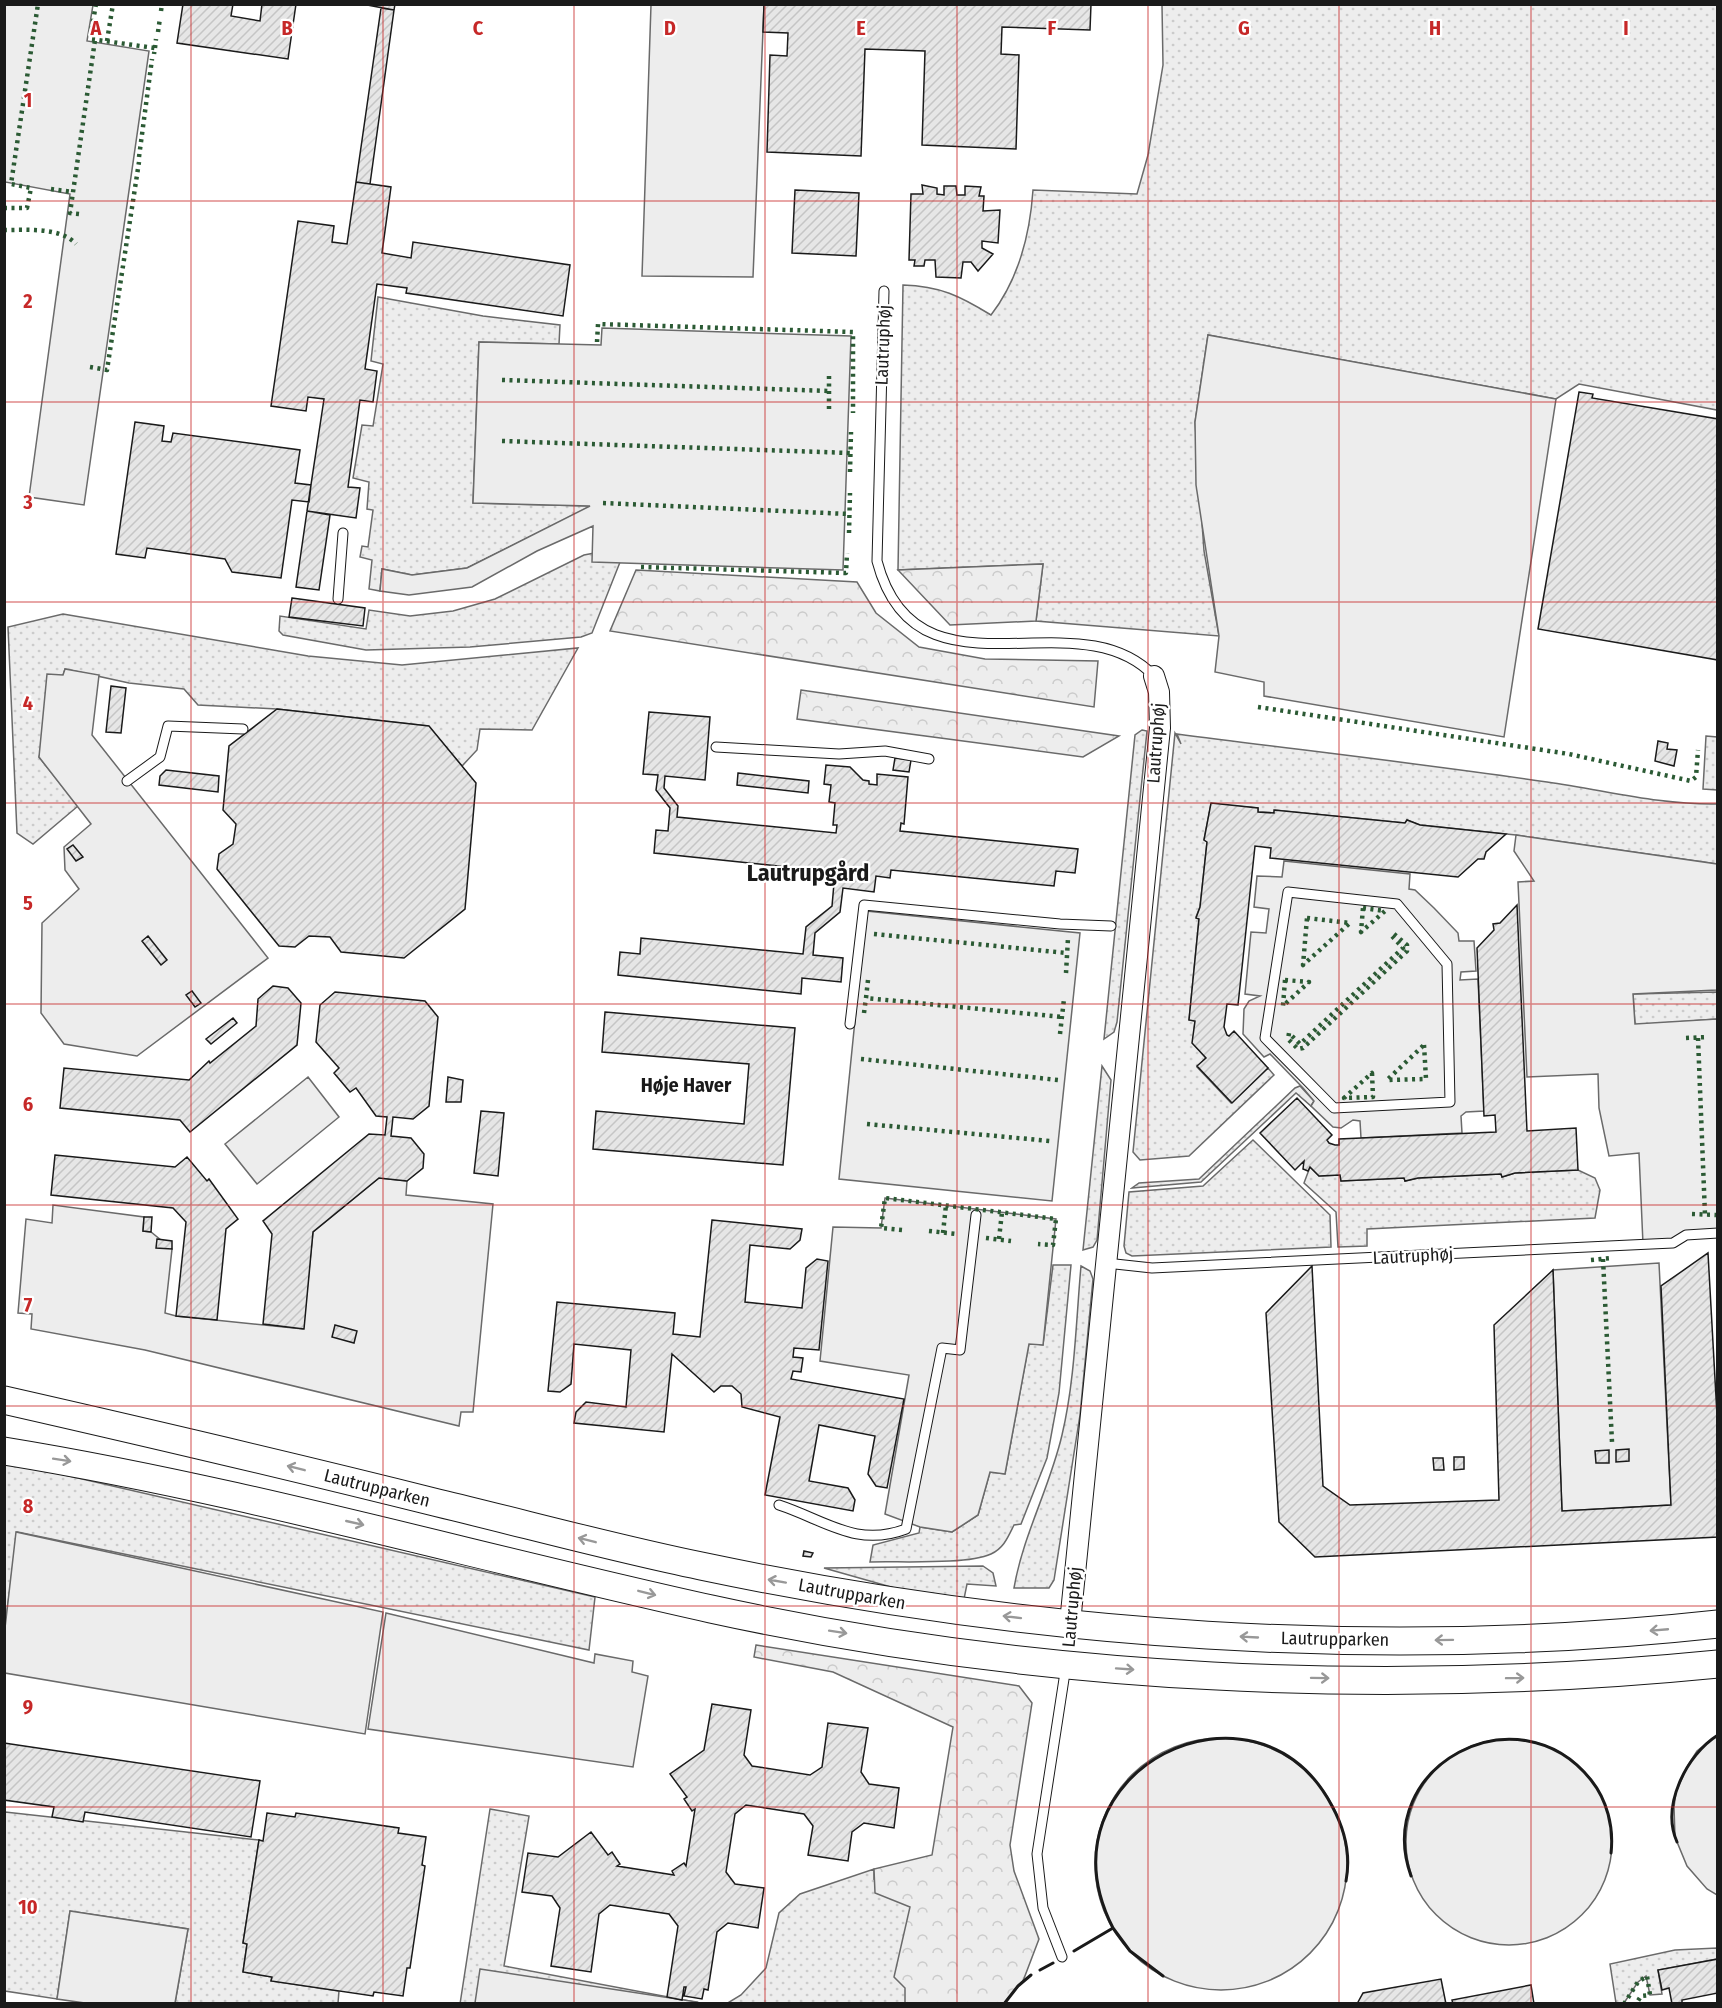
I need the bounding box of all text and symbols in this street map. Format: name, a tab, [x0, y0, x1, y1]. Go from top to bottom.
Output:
text: A	[90, 16, 103, 40]
text: B	[281, 16, 293, 40]
text: C	[473, 16, 484, 40]
text: D	[664, 16, 676, 40]
text: E	[856, 16, 866, 40]
text: F	[1048, 16, 1057, 40]
text: G	[1238, 16, 1250, 40]
text: H	[1429, 16, 1441, 40]
text: I	[1623, 16, 1629, 40]
text: 1	[24, 88, 32, 112]
text: 2	[22, 289, 33, 313]
street label: Lautruphøj	[871, 304, 895, 386]
text: 3	[22, 490, 33, 514]
text: 4	[23, 691, 33, 715]
street label: Lautruphøj	[1142, 702, 1170, 784]
district label: Lautrupgård	[747, 859, 869, 887]
text: 5	[23, 891, 33, 915]
district label: Høje Haver	[641, 1073, 732, 1097]
text: 6	[23, 1092, 33, 1116]
street label: Lautruphøj	[1372, 1243, 1454, 1269]
text: 7	[24, 1293, 33, 1317]
one-way arrow	[52, 1455, 72, 1466]
one-way arrow	[286, 1461, 305, 1473]
street label: Lautrupparken	[322, 1464, 432, 1512]
text: 8	[23, 1494, 34, 1518]
one-way arrow	[345, 1518, 365, 1529]
one-way arrow	[578, 1533, 597, 1545]
street label: Lautruphøj	[1058, 1566, 1086, 1648]
street label: Lautrupparken	[797, 1574, 907, 1614]
one-way arrow	[768, 1575, 788, 1586]
one-way arrow	[637, 1588, 656, 1600]
one-way arrow	[1002, 1611, 1022, 1622]
one-way arrow	[1650, 1625, 1670, 1636]
one-way arrow	[828, 1627, 847, 1638]
street label: Lautrupparken	[1281, 1627, 1389, 1651]
one-way arrow	[1239, 1631, 1259, 1642]
one-way arrow	[1434, 1634, 1454, 1645]
one-way arrow	[1114, 1664, 1134, 1675]
one-way arrow	[1504, 1672, 1524, 1684]
one-way arrow	[1309, 1673, 1329, 1684]
text: 9	[23, 1695, 33, 1719]
text: 10	[18, 1895, 38, 1919]

